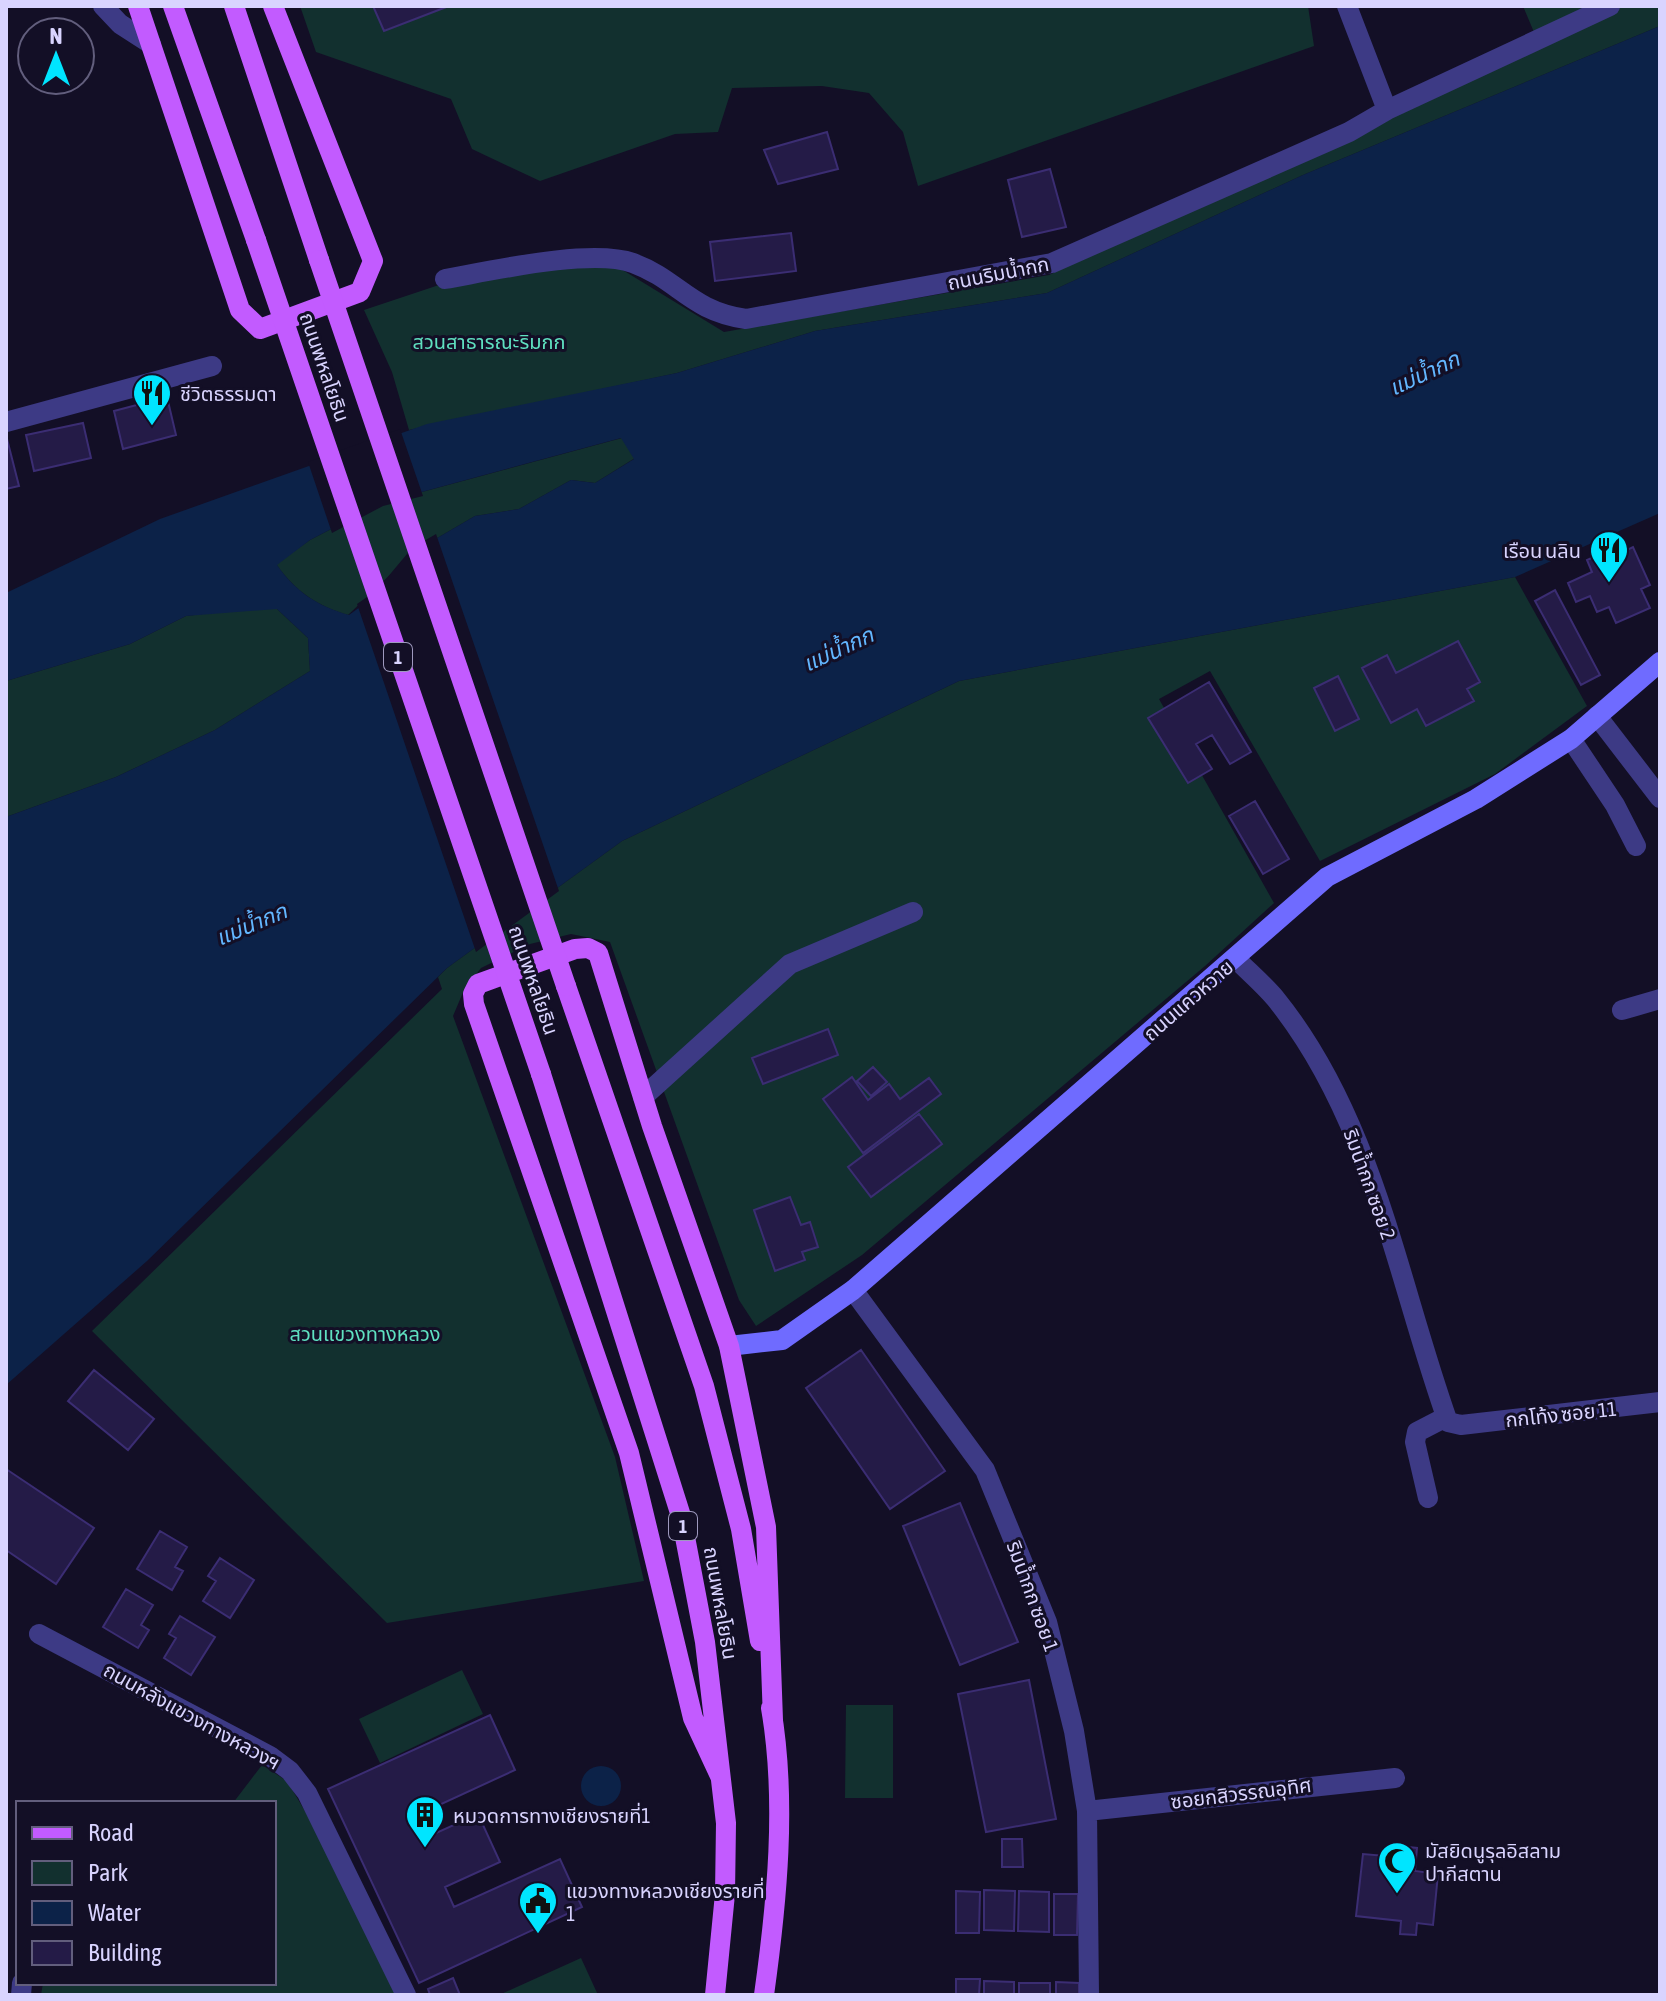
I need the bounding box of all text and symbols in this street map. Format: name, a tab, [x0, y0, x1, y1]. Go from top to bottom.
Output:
north arrow	[16, 16, 96, 96]
text: N	[50, 23, 62, 49]
street label: ถนนริมน้ำกก	[945, 250, 1051, 294]
street label: ถนนพหลโยธิน	[296, 309, 354, 425]
park label: สวนสาธารณะริมกก	[413, 330, 565, 353]
water label: แม่น้ำกก	[1384, 343, 1464, 401]
restaurant icon: ชีวิตธรรมดา	[131, 372, 173, 427]
place label: ชีวิตธรรมดา	[180, 382, 277, 405]
restaurant icon: เรือน นลิน	[1588, 529, 1630, 584]
place label: เรือน นลิน	[1503, 539, 1581, 562]
water label: แม่น้ำกก	[798, 619, 878, 677]
road number: 1	[384, 643, 412, 671]
water label: แม่น้ำกก	[211, 895, 291, 951]
street label: ถนนพหลโยธิน	[505, 922, 563, 1038]
street label: ถนนแควหวาย	[1138, 955, 1238, 1045]
street label: ริมน้ำกก ซอย 2	[1339, 1125, 1402, 1242]
park label: สวนแขวงทางหลวง	[290, 1322, 440, 1345]
street label: กกโท้ง ซอย 11	[1504, 1397, 1618, 1431]
road number: 1	[669, 1512, 697, 1540]
street label: ริมน้ำกก ซอย 1	[1002, 1537, 1065, 1654]
street label: ถนนพหลโยธิน	[700, 1545, 742, 1661]
street label: ถนนหลังแขวงทางหลวงฯ	[100, 1658, 284, 1774]
street label: ซอยกสิวรรณอุทิศ	[1169, 1773, 1313, 1814]
building icon: หมวดการทางเชียงรายที่1	[404, 1794, 446, 1849]
legend	[16, 1801, 276, 1985]
place label: หมวดการทางเชียงรายที่1	[453, 1802, 651, 1827]
text: Road	[88, 1819, 134, 1846]
place label: มัสยิดนูรุลอิสลาม ปากีสตาน	[1425, 1839, 1561, 1885]
mosque icon: มัสยิดนูรุลอิสลาม ปากีสตาน	[1376, 1840, 1418, 1895]
text: Park	[88, 1859, 129, 1886]
place label: แขวงทางหลวงเชียงรายที่ 1	[566, 1877, 765, 1925]
public building icon: แขวงทางหลวงเชียงรายที่ 1	[517, 1880, 559, 1935]
text: Water	[88, 1899, 141, 1926]
text: Building	[88, 1939, 162, 1966]

